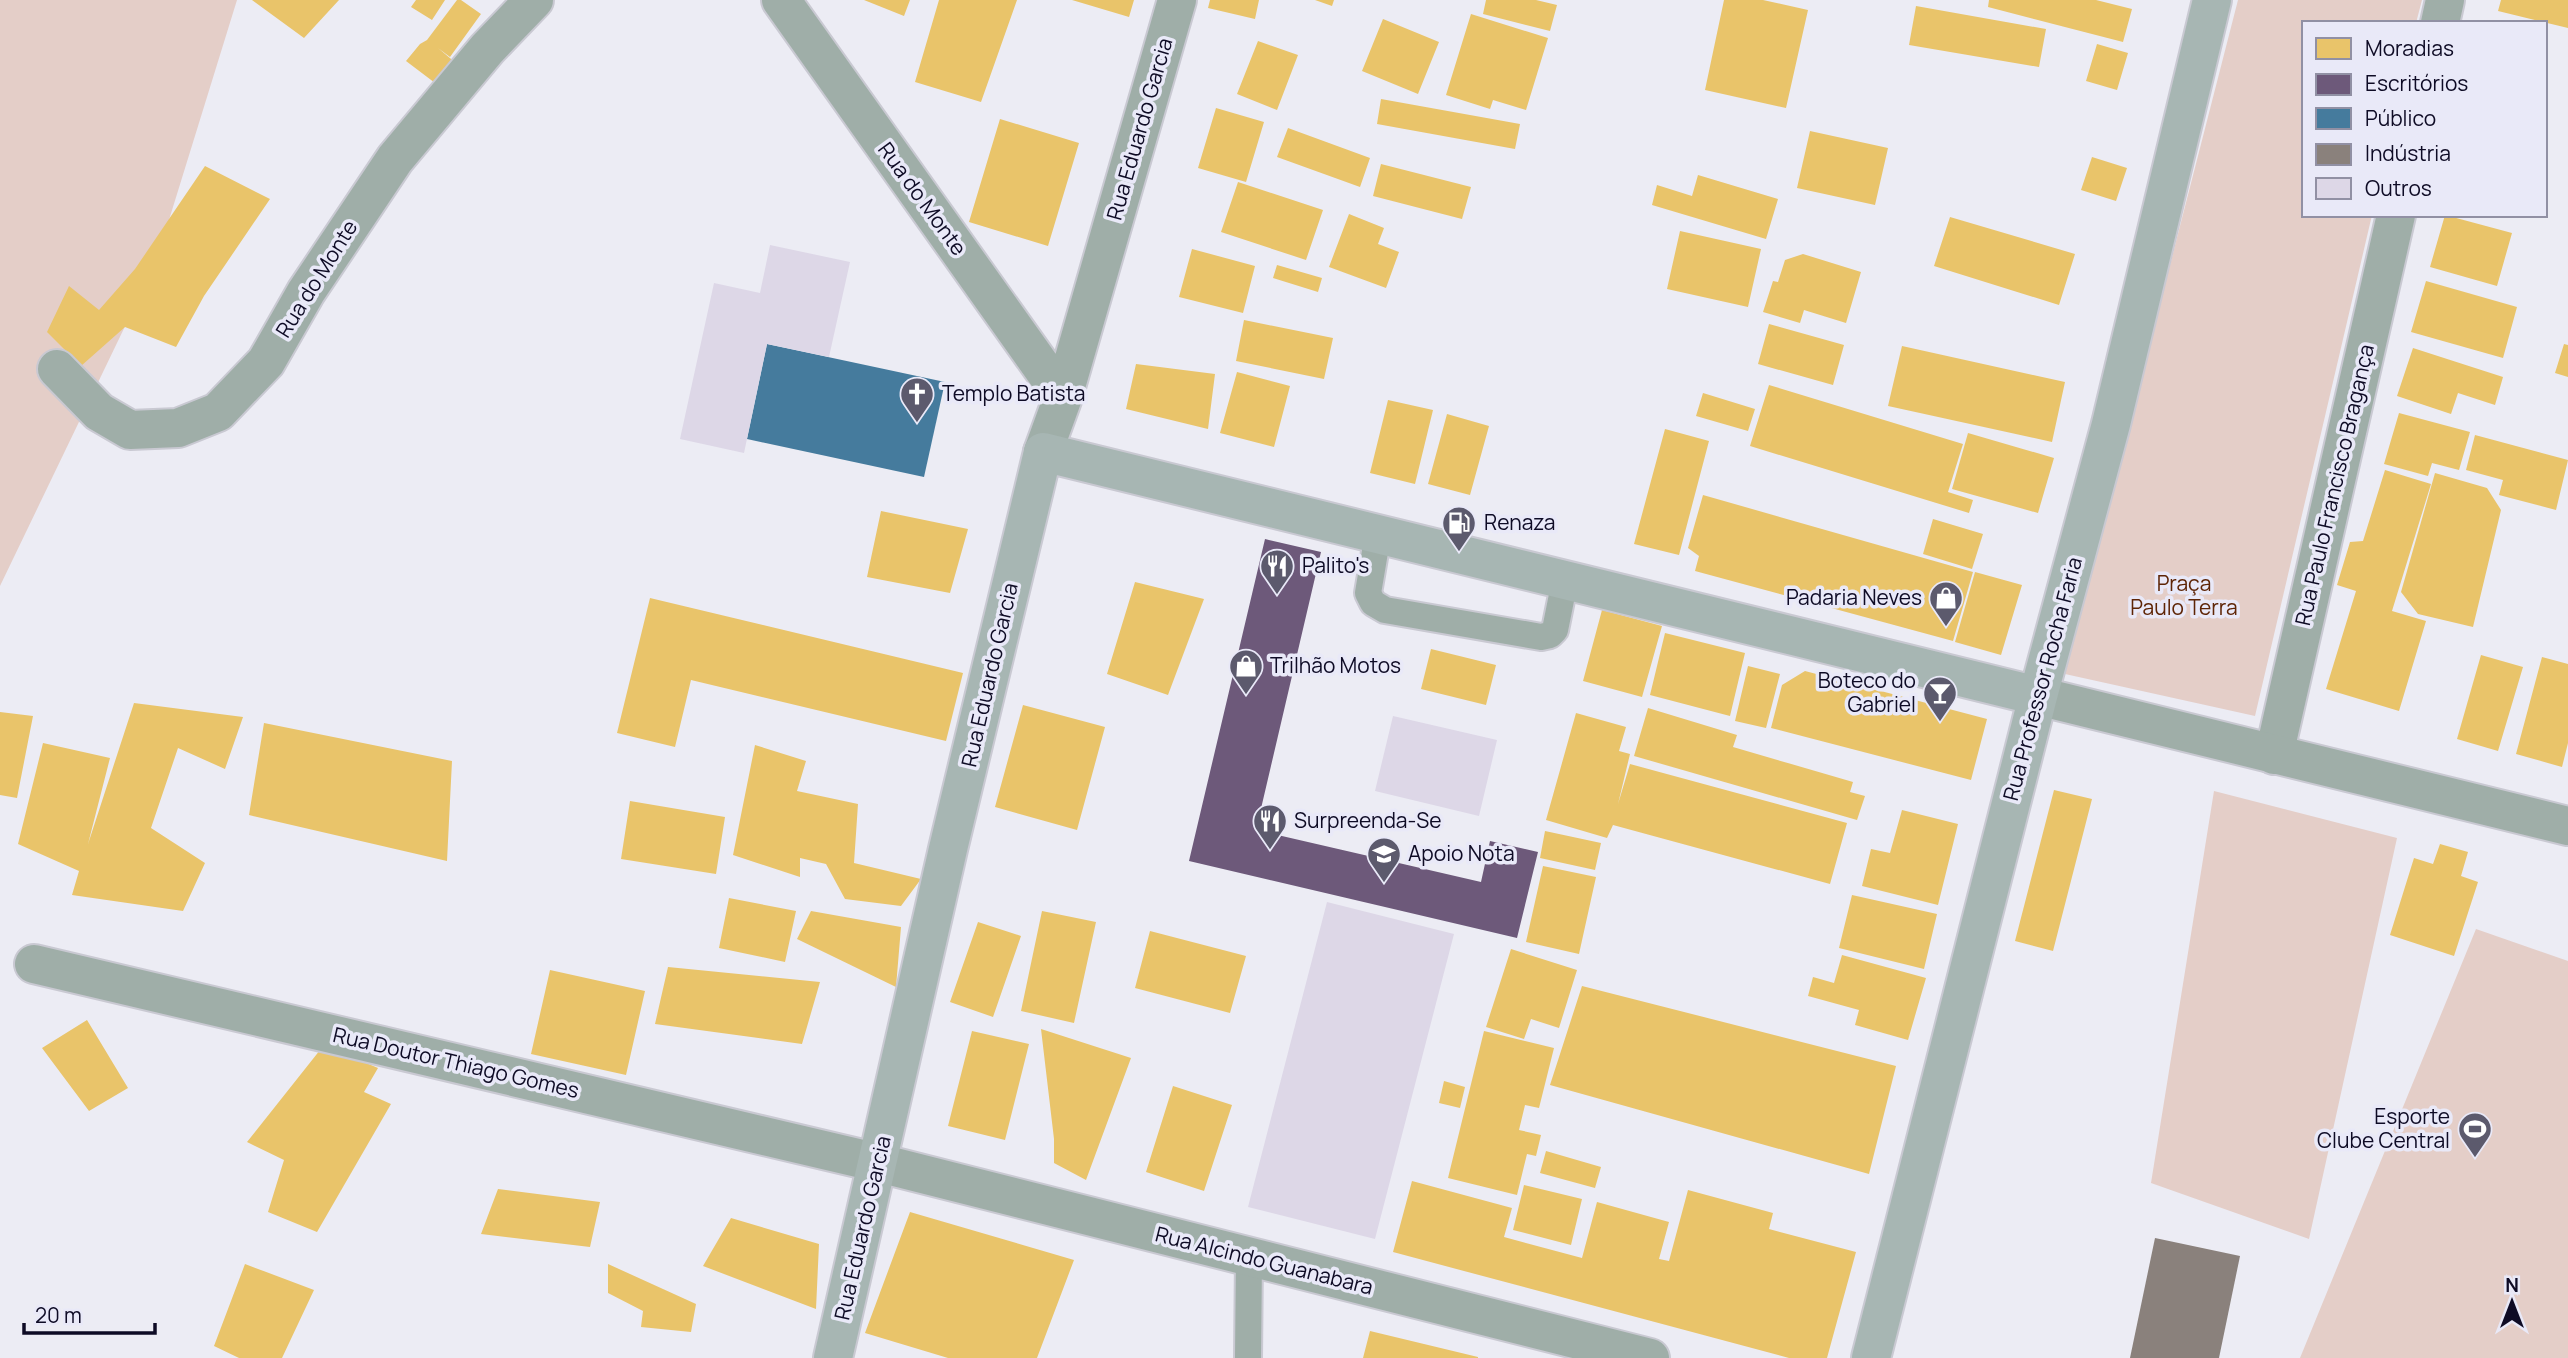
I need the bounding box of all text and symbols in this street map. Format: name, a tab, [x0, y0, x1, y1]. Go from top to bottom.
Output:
legend	[2302, 21, 2547, 217]
street label: Rua Eduardo Garcia	[1100, 34, 1178, 223]
text: Moradias	[2365, 34, 2454, 62]
text: Escritórios	[2365, 69, 2468, 97]
text: Público	[2365, 104, 2436, 132]
street label: Rua do Monte	[872, 136, 973, 261]
text: Indústria	[2365, 139, 2451, 167]
text: Outros	[2365, 174, 2432, 202]
street label: Rua do Monte	[269, 214, 363, 342]
street label: Rua Paulo Francisco Bragança	[2288, 341, 2380, 628]
church icon: Templo Batista	[898, 375, 936, 424]
place label: Templo Batista	[942, 379, 1086, 407]
fuel station icon: Renaza	[1440, 504, 1478, 553]
place label: Renaza	[1484, 508, 1556, 536]
restaurant icon: Palito's	[1258, 547, 1296, 596]
place label: Palito's	[1302, 551, 1369, 579]
street label: Rua Professor Rocha Faria	[1996, 554, 2088, 804]
park label: Praça Paulo Terra	[2130, 569, 2238, 621]
shop icon: Padaria Neves	[1927, 579, 1965, 628]
street label: Rua Eduardo Garcia	[954, 580, 1024, 770]
place label: Padaria Neves	[1786, 583, 1922, 611]
shop icon: Trilhão Motos	[1227, 647, 1265, 696]
place label: Trilhão Motos	[1270, 651, 1401, 679]
place label: Boteco do Gabriel	[1818, 666, 1916, 718]
bar icon: Boteco do Gabriel	[1921, 674, 1959, 723]
restaurant icon: Surpreenda-Se	[1251, 802, 1289, 851]
place label: Surpreenda-Se	[1294, 806, 1442, 834]
school or university icon: Apoio Nota	[1365, 835, 1403, 884]
place label: Apoio Nota	[1408, 839, 1515, 867]
street label: Rua Doutor Thiago Gomes	[330, 1020, 582, 1104]
place label: Esporte Clube Central	[2317, 1102, 2450, 1154]
sports icon: Esporte Clube Central	[2456, 1110, 2494, 1159]
street label: Rua Eduardo Garcia	[827, 1133, 897, 1323]
street label: Rua Alcindo Guanabara	[1152, 1219, 1376, 1301]
north arrow	[2477, 1267, 2547, 1337]
text: N	[2505, 1272, 2519, 1298]
scale bar	[24, 1292, 156, 1336]
text: 20 m	[35, 1301, 82, 1329]

